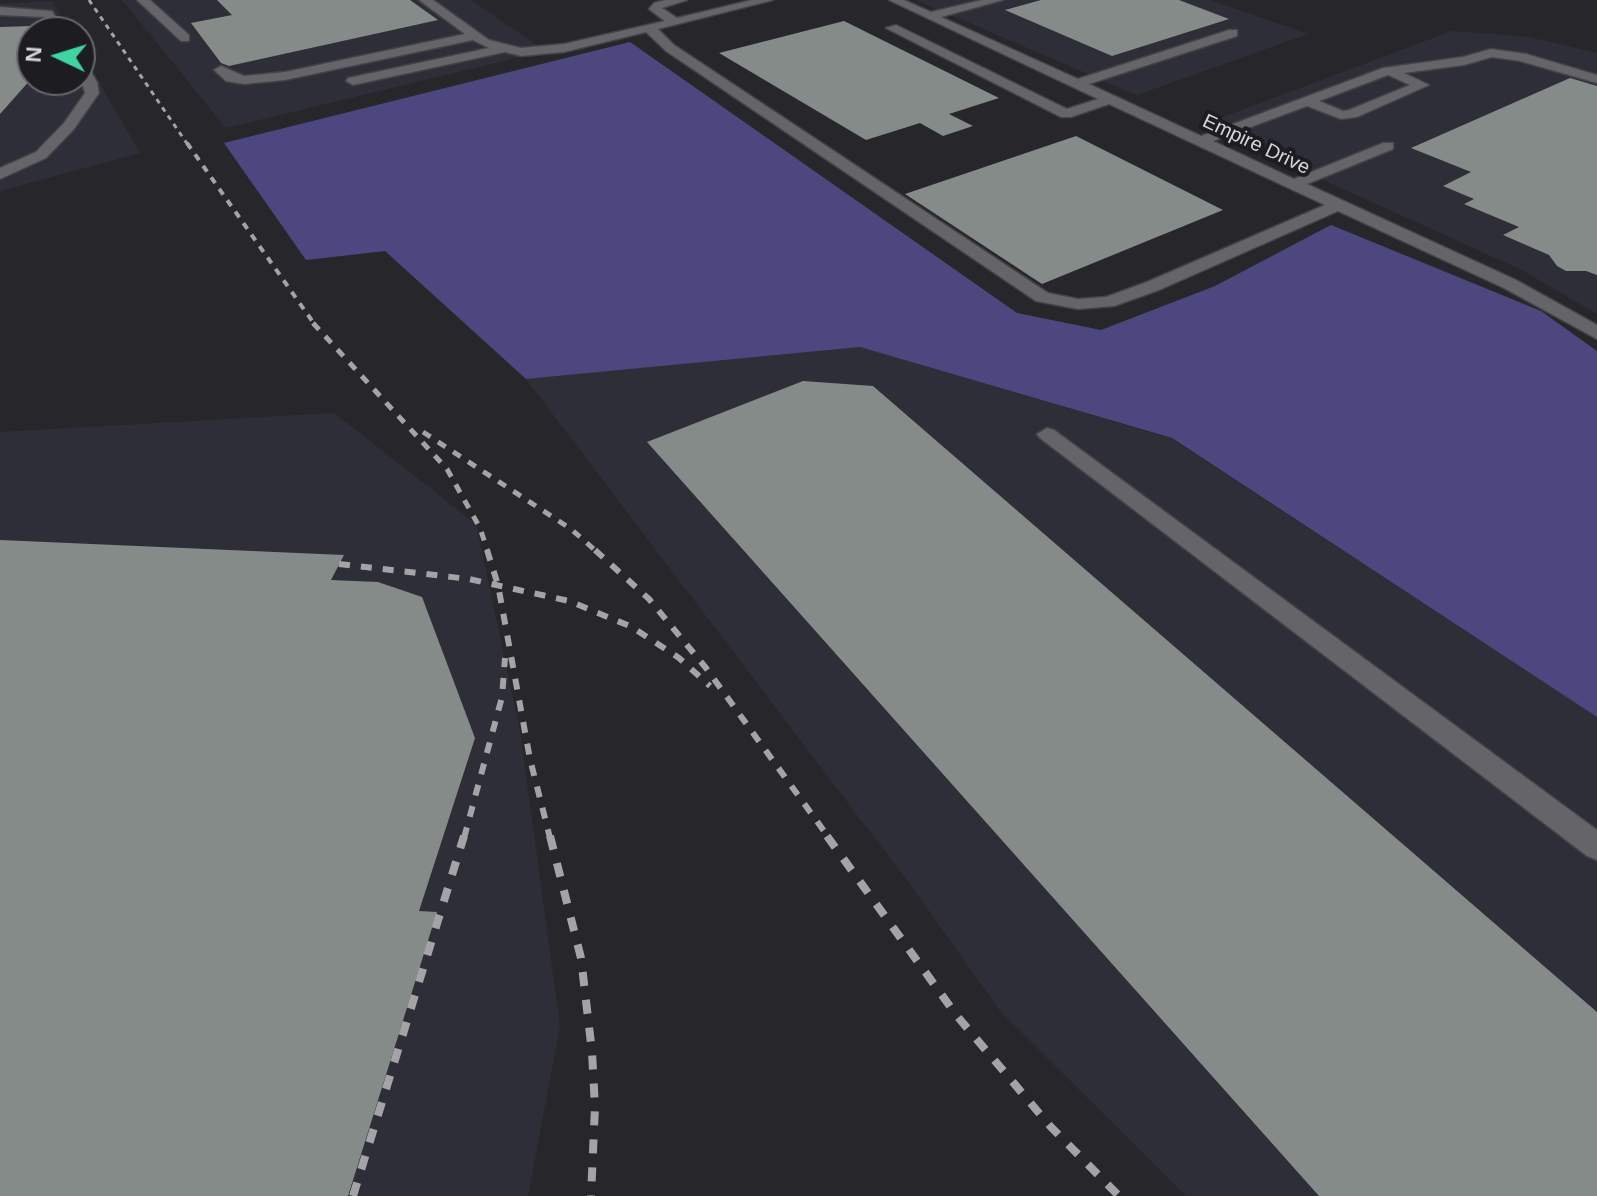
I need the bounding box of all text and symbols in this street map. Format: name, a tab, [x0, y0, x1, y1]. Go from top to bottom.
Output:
north arrow	[16, 16, 96, 96]
text: N	[21, 46, 47, 63]
street label: Empire Drive	[1199, 110, 1313, 180]

